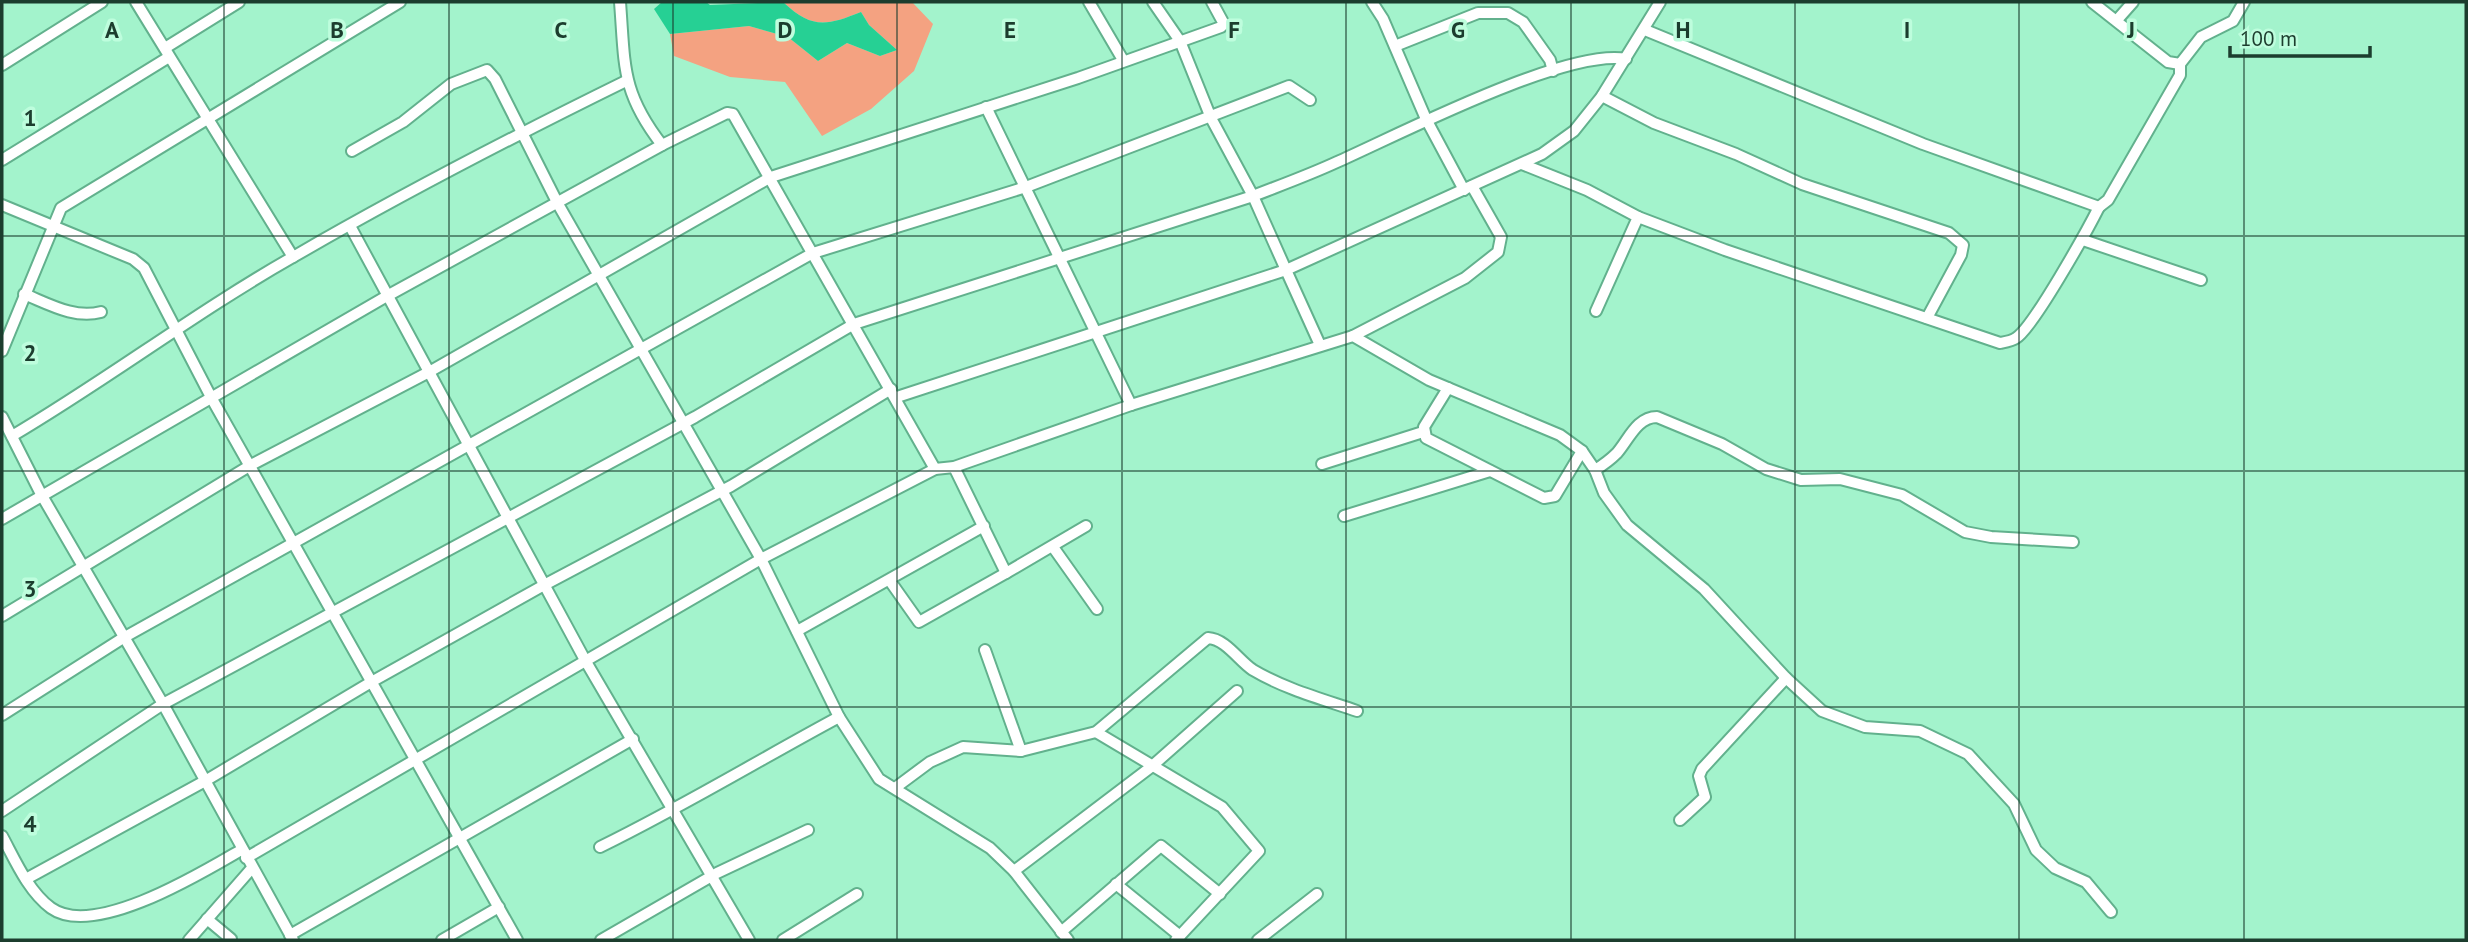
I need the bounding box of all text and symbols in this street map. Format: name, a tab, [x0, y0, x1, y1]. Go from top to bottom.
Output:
scale bar	[2230, 14, 2370, 58]
text: A	[105, 15, 119, 44]
text: B	[330, 15, 344, 44]
text: C	[555, 15, 568, 44]
text: D	[778, 15, 792, 44]
text: E	[1004, 15, 1016, 44]
text: F	[1228, 15, 1240, 44]
text: G	[1451, 15, 1465, 44]
text: H	[1676, 15, 1690, 44]
text: I	[1904, 15, 1910, 44]
text: J	[2126, 15, 2135, 44]
text: 100 m	[2240, 25, 2297, 52]
text: 1	[23, 103, 37, 132]
text: 2	[23, 338, 37, 367]
text: 3	[23, 574, 37, 603]
text: 4	[23, 809, 37, 838]

